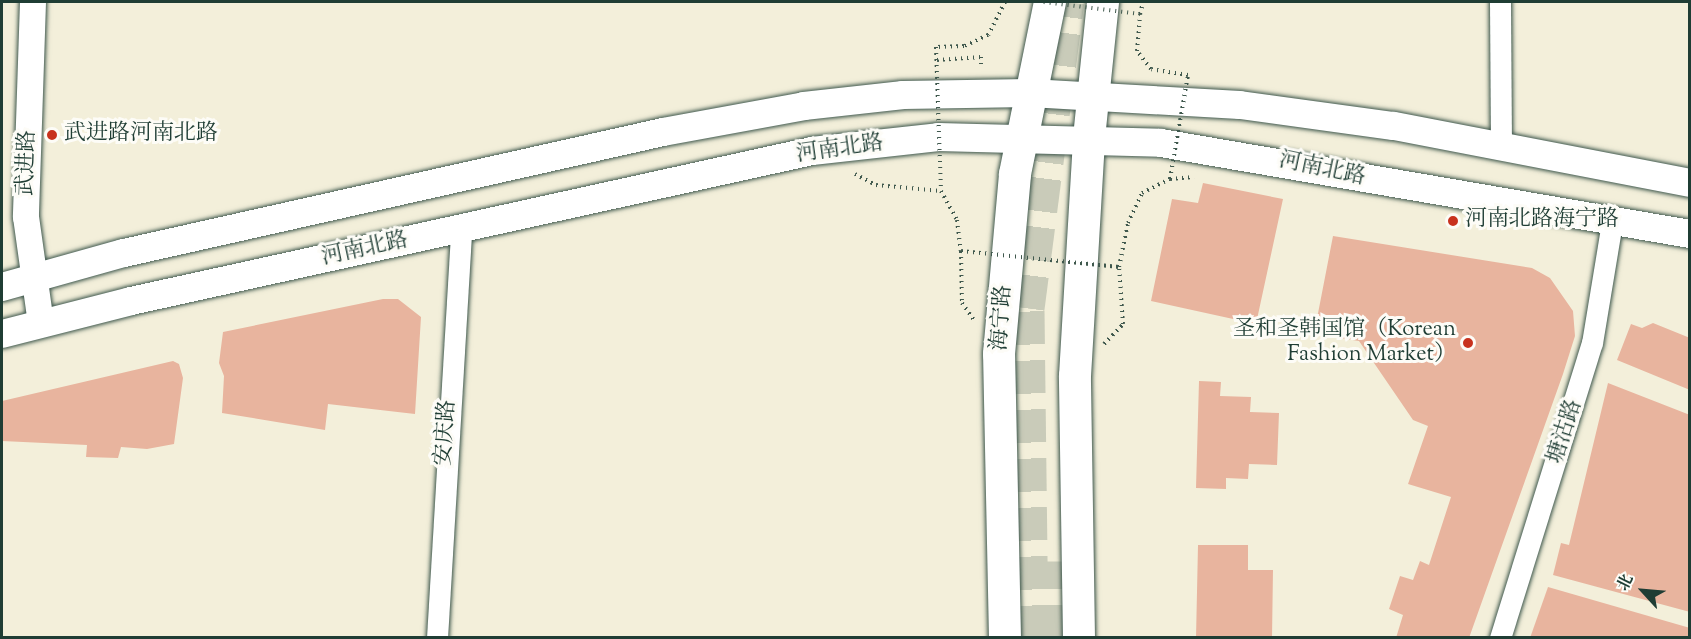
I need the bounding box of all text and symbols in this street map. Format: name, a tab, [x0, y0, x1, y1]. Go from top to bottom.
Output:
place label: 武进路河南北路	[64, 122, 218, 148]
marker: 武进路河南北路	[45, 128, 59, 142]
street label: 武进路	[14, 130, 42, 196]
street label: 河南北路	[795, 131, 885, 169]
street label: 河南北路	[1276, 148, 1368, 192]
place label: 河南北路海宁路	[1465, 208, 1619, 234]
marker: 河南北路海宁路	[1446, 214, 1460, 228]
street label: 河南北路	[319, 228, 411, 272]
street label: 海宁路	[988, 284, 1018, 352]
place label: 圣和圣韩国馆（Korean Fashion Market）	[1233, 317, 1456, 368]
marker: 圣和圣韩国馆（Korean Fashion Market）	[1461, 336, 1475, 350]
street label: 塘沽路	[1543, 397, 1589, 467]
street label: 安庆路	[432, 399, 462, 467]
north arrow	[1613, 561, 1673, 621]
text: 北	[1613, 571, 1640, 595]

